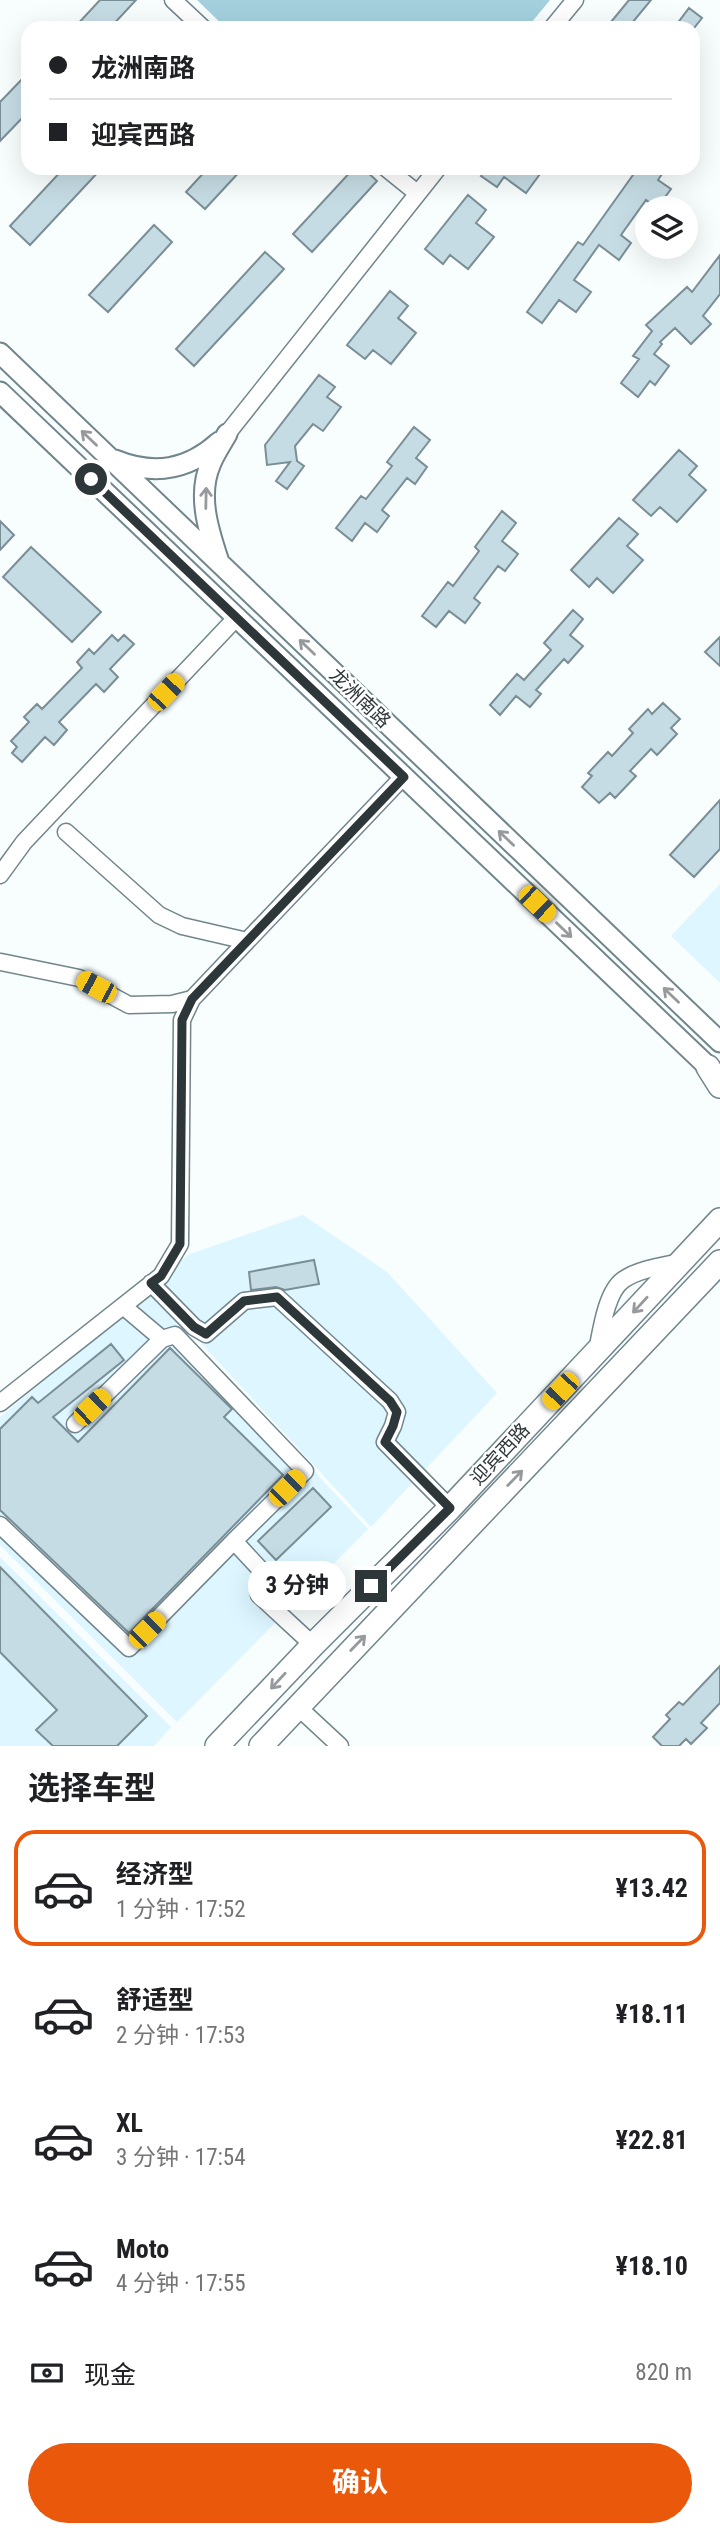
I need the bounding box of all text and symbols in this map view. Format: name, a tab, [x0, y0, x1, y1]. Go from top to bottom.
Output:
text: 龙洲南路	[91, 53, 195, 83]
text: 迎宾西路	[91, 120, 195, 150]
map controls	[635, 196, 698, 259]
button: layers	[635, 196, 698, 259]
one-way arrow	[81, 430, 98, 447]
route start	[75, 463, 107, 495]
one-way arrow	[199, 487, 213, 510]
one-way arrow	[299, 638, 316, 655]
street label: 龙洲南路	[325, 663, 395, 733]
car	[144, 669, 189, 715]
one-way arrow	[498, 829, 515, 846]
car	[515, 882, 560, 926]
one-way arrow	[555, 921, 572, 938]
car	[73, 968, 120, 1006]
one-way arrow	[663, 987, 680, 1004]
one-way arrow	[631, 1296, 648, 1313]
car	[538, 1368, 583, 1414]
car	[70, 1385, 115, 1429]
street label: 迎宾西路	[466, 1418, 534, 1490]
car	[265, 1466, 310, 1510]
one-way arrow	[507, 1469, 523, 1487]
callout: 3 分钟	[248, 1562, 346, 1610]
route end	[355, 1570, 387, 1602]
text: 3 分钟	[266, 1572, 328, 1599]
car	[125, 1608, 170, 1652]
one-way arrow	[350, 1635, 367, 1652]
one-way arrow	[270, 1672, 287, 1689]
text: 选择车型	[28, 1769, 156, 1807]
icon: car	[32, 1857, 95, 1920]
text: 经济型	[116, 1859, 194, 1889]
text: ¥13.42	[616, 1873, 688, 1903]
text: 1 分钟 · 17:52	[116, 1896, 246, 1923]
icon: car	[32, 1983, 95, 2046]
text: 舒适型	[116, 1985, 194, 2015]
text: ¥18.11	[616, 1999, 688, 2029]
text: 2 分钟 · 17:53	[116, 2022, 246, 2049]
text: XL	[116, 2108, 143, 2138]
icon: car	[32, 2109, 95, 2172]
text: ¥22.81	[616, 2125, 688, 2155]
text: 3 分钟 · 17:54	[116, 2144, 246, 2171]
text: Moto	[116, 2234, 169, 2264]
icon: car	[32, 2235, 95, 2298]
text: ¥18.10	[616, 2251, 688, 2281]
text: 4 分钟 · 17:55	[116, 2270, 246, 2297]
icon: cash	[28, 2354, 66, 2392]
text: 820 m	[635, 2359, 692, 2386]
text: 现金	[84, 2360, 136, 2390]
button: 确认	[28, 2443, 692, 2523]

